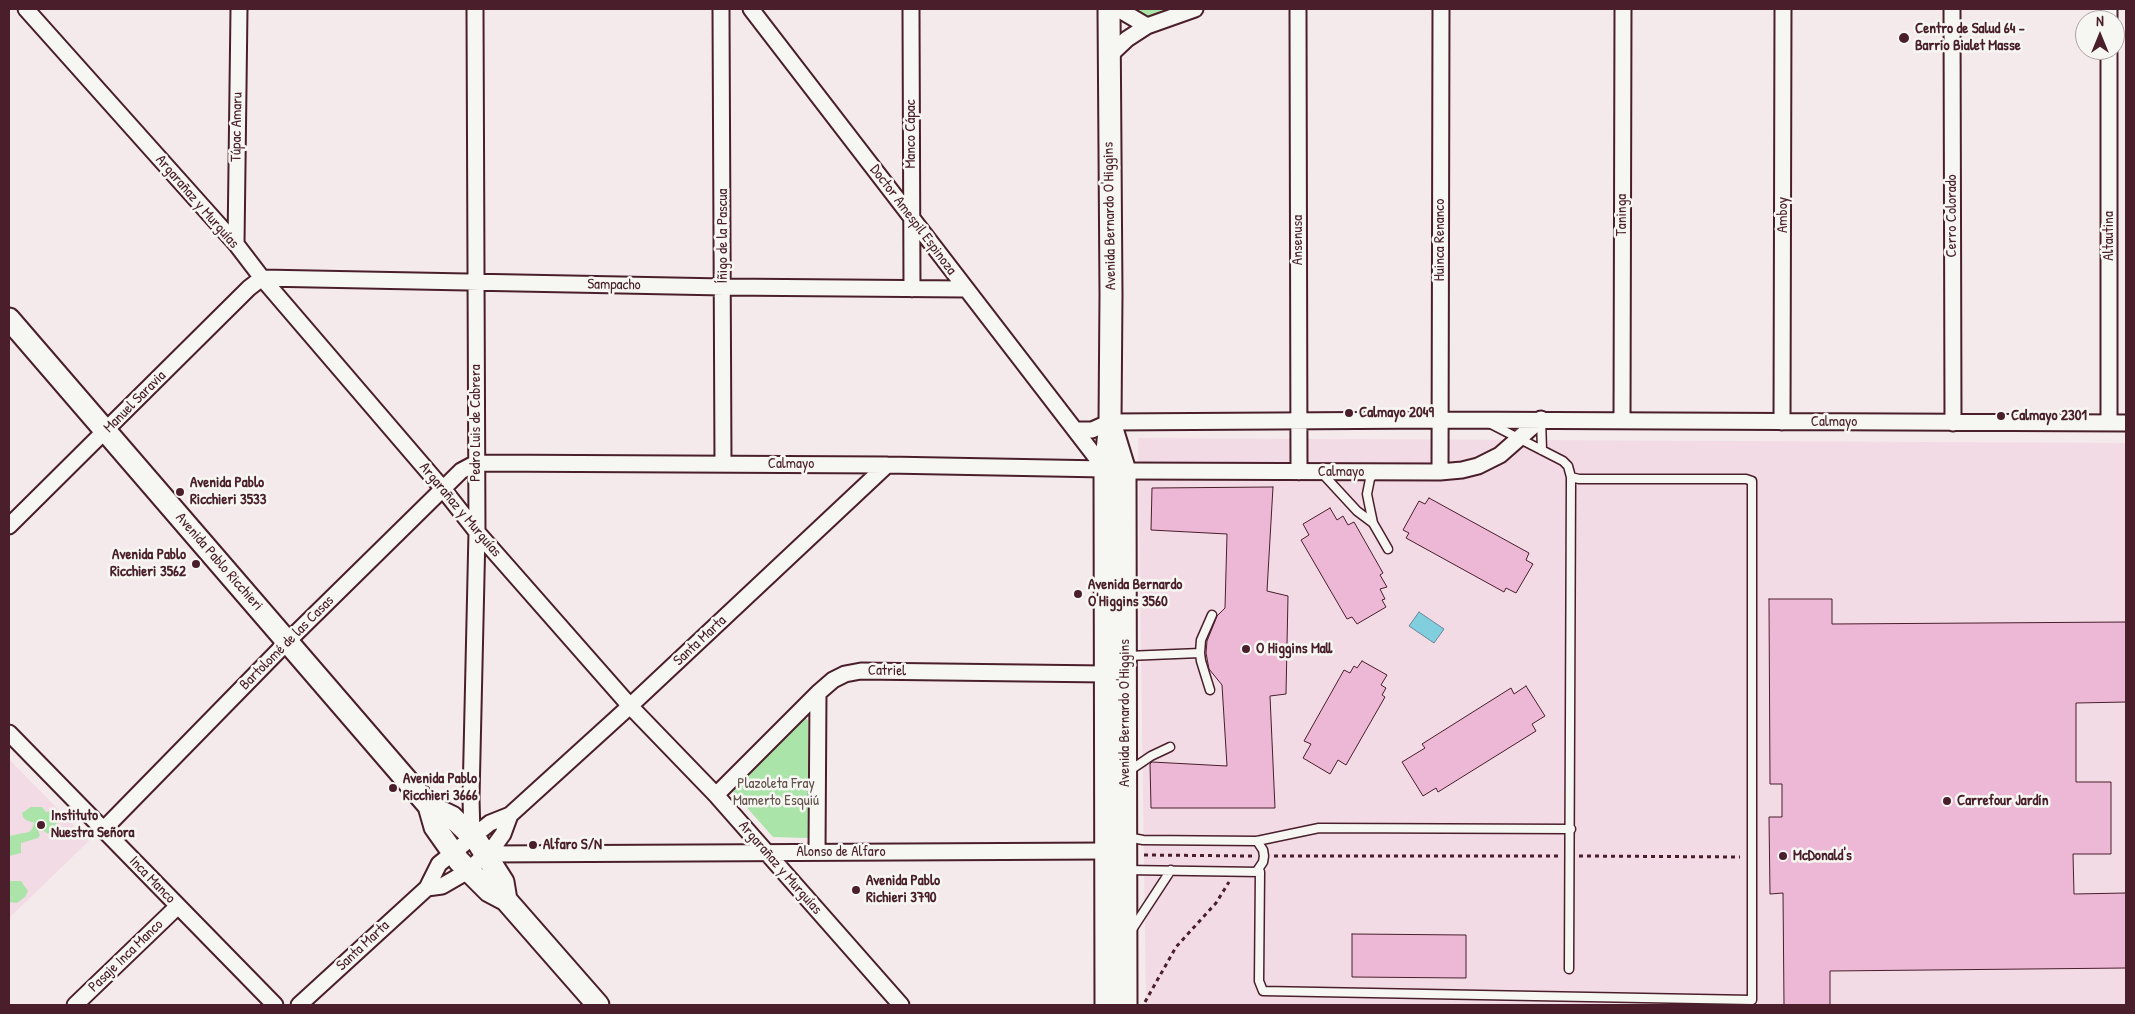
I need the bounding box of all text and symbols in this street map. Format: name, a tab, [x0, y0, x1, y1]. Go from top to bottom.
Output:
north arrow	[2075, 10, 2125, 60]
text: N	[2096, 11, 2104, 30]
place label: Centro de Salud 64 - Barrio Bialet Masse	[1915, 20, 2025, 55]
marker: Centro de Salud 64 - Barrio Bialet Masse	[1897, 31, 1911, 45]
street label: Túpac Amaru	[227, 92, 247, 162]
street label: Manco Cápac	[902, 99, 920, 169]
street label: Avenida Bernardo O'Higgins	[1100, 142, 1120, 290]
street label: Argarañaz y Murguías	[151, 152, 243, 252]
street label: Doctor Amespil Espinoza	[866, 161, 960, 279]
street label: Cerro Colorado	[1943, 174, 1961, 258]
street label: Íñigo de la Pascua	[714, 189, 732, 283]
street label: Taninga	[1613, 194, 1631, 236]
street label: Amboy	[1774, 197, 1792, 233]
street label: Huinca Renanco	[1431, 199, 1449, 281]
street label: Altautina	[2100, 211, 2118, 261]
street label: Ansenusa	[1289, 215, 1307, 265]
street label: Sampacho	[587, 276, 641, 294]
street label: Pedro Luis de Cabrera	[467, 364, 485, 482]
street label: Manuel Saravia	[100, 367, 170, 437]
place label: Calmayo 2049	[1359, 404, 1434, 422]
marker: Calmayo 2049	[1343, 407, 1355, 419]
place label: Calmayo 2301	[2011, 407, 2087, 425]
marker: Calmayo 2301	[1995, 410, 2007, 422]
street label: Calmayo	[1811, 413, 1857, 431]
street label: Calmayo	[768, 455, 814, 473]
street label: Argarañaz y Murguías	[415, 459, 505, 561]
street label: Calmayo	[1318, 463, 1364, 481]
place label: Avenida Pablo Ricchieri 3533	[190, 474, 267, 509]
marker: Avenida Pablo Ricchieri 3533	[174, 486, 186, 498]
street label: Avenida Pablo Ricchieri	[172, 509, 266, 615]
place label: Avenida Pablo Ricchieri 3562	[110, 546, 186, 581]
marker: Avenida Pablo Ricchieri 3562	[190, 558, 202, 570]
place label: Avenida Bernardo O'Higgins 3560	[1088, 576, 1182, 611]
marker: Avenida Bernardo O'Higgins 3560	[1072, 588, 1084, 600]
street label: Bartolomé de las Casas	[236, 592, 338, 694]
street label: Santa Marta	[670, 612, 730, 670]
street label: Avenida Bernardo O'Higgins	[1116, 639, 1134, 787]
place label: O Higgins Mall	[1256, 640, 1332, 658]
marker: O Higgins Mall	[1240, 643, 1252, 655]
street label: Catriel	[868, 662, 906, 680]
place label: Avenida Pablo Ricchieri 3666	[403, 770, 478, 805]
park label: Plazoleta Fray Mamerto Esquiú	[733, 775, 819, 810]
marker: Avenida Pablo Ricchieri 3666	[387, 782, 399, 794]
place label: Carrefour Jardín	[1957, 792, 2048, 810]
marker: Carrefour Jardín	[1941, 795, 1953, 807]
place label: Instituto Nuestra Señora	[51, 807, 134, 842]
street label: Argarañaz y Murguías	[734, 818, 826, 918]
marker: Instituto Nuestra Señora	[35, 819, 47, 831]
place label: Alfaro S/N	[543, 836, 602, 854]
marker: Alfaro S/N	[527, 839, 539, 851]
street label: Alonso de Alfaro	[796, 843, 886, 861]
place label: McDonald's	[1793, 847, 1852, 865]
marker: McDonald's	[1777, 850, 1789, 862]
street label: Inca Manco	[125, 853, 179, 907]
place label: Avenida Pablo Richieri 3790	[866, 872, 940, 907]
marker: Avenida Pablo Richieri 3790	[850, 884, 862, 896]
street label: Pasaje Inca Manco	[85, 916, 167, 996]
street label: Santa Marta	[333, 917, 393, 975]

